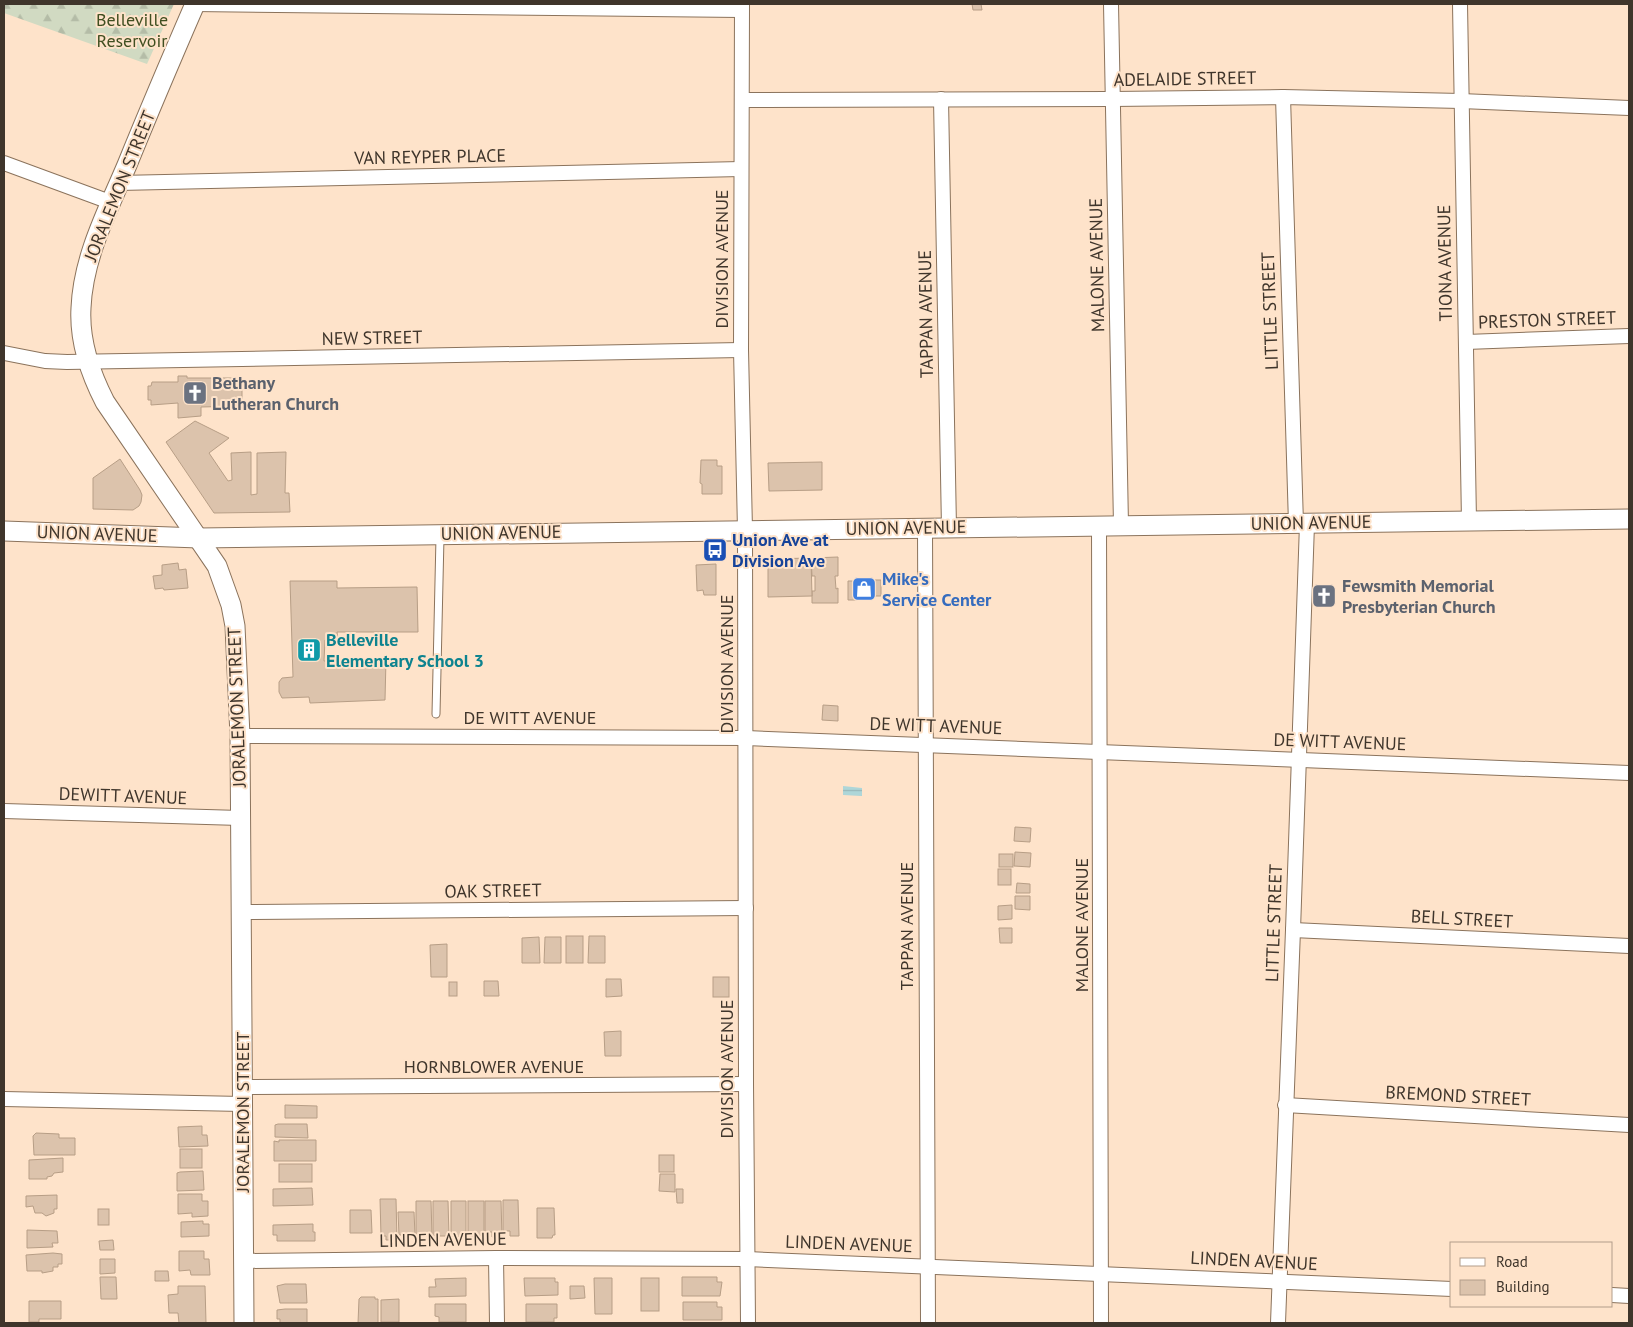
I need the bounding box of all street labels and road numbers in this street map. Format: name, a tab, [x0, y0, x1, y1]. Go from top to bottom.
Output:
street label: ADELAIDE STREET	[1113, 66, 1257, 91]
street label: JORALEMON STREET	[78, 107, 160, 265]
street label: VAN REYPER PLACE	[353, 144, 506, 169]
street label: DIVISION AVENUE	[710, 189, 733, 329]
street label: MALONE AVENUE	[1084, 198, 1109, 332]
street label: TIONA AVENUE	[1432, 204, 1457, 322]
street label: TAPPAN AVENUE	[913, 250, 938, 378]
street label: LITTLE STREET	[1256, 252, 1283, 370]
street label: PRESTON STREET	[1478, 306, 1616, 333]
street label: NEW STREET	[322, 325, 422, 350]
street label: UNION AVENUE	[1250, 510, 1372, 535]
street label: UNION AVENUE	[845, 515, 967, 540]
street label: UNION AVENUE	[36, 520, 158, 547]
street label: UNION AVENUE	[440, 520, 562, 545]
street label: DIVISION AVENUE	[715, 594, 738, 734]
street label: JORALEMON STREET	[222, 627, 251, 789]
street label: DE WITT AVENUE	[464, 706, 596, 729]
street label: DE WITT AVENUE	[869, 712, 1003, 739]
street label: DE WITT AVENUE	[1273, 728, 1407, 755]
street label: DEWITT AVENUE	[58, 782, 188, 809]
street label: MALONE AVENUE	[1070, 858, 1093, 992]
street label: TAPPAN AVENUE	[895, 862, 918, 990]
street label: LITTLE STREET	[1260, 864, 1287, 982]
street label: OAK STREET	[444, 878, 542, 903]
street label: BELL STREET	[1410, 904, 1514, 933]
street label: DIVISION AVENUE	[715, 999, 738, 1139]
street label: JORALEMON STREET	[231, 1032, 254, 1193]
street label: HORNBLOWER AVENUE	[404, 1055, 584, 1078]
street label: BREMOND STREET	[1385, 1080, 1531, 1111]
street label: LINDEN AVENUE	[379, 1227, 507, 1252]
street label: LINDEN AVENUE	[785, 1230, 913, 1257]
street label: LINDEN AVENUE	[1190, 1246, 1318, 1275]

